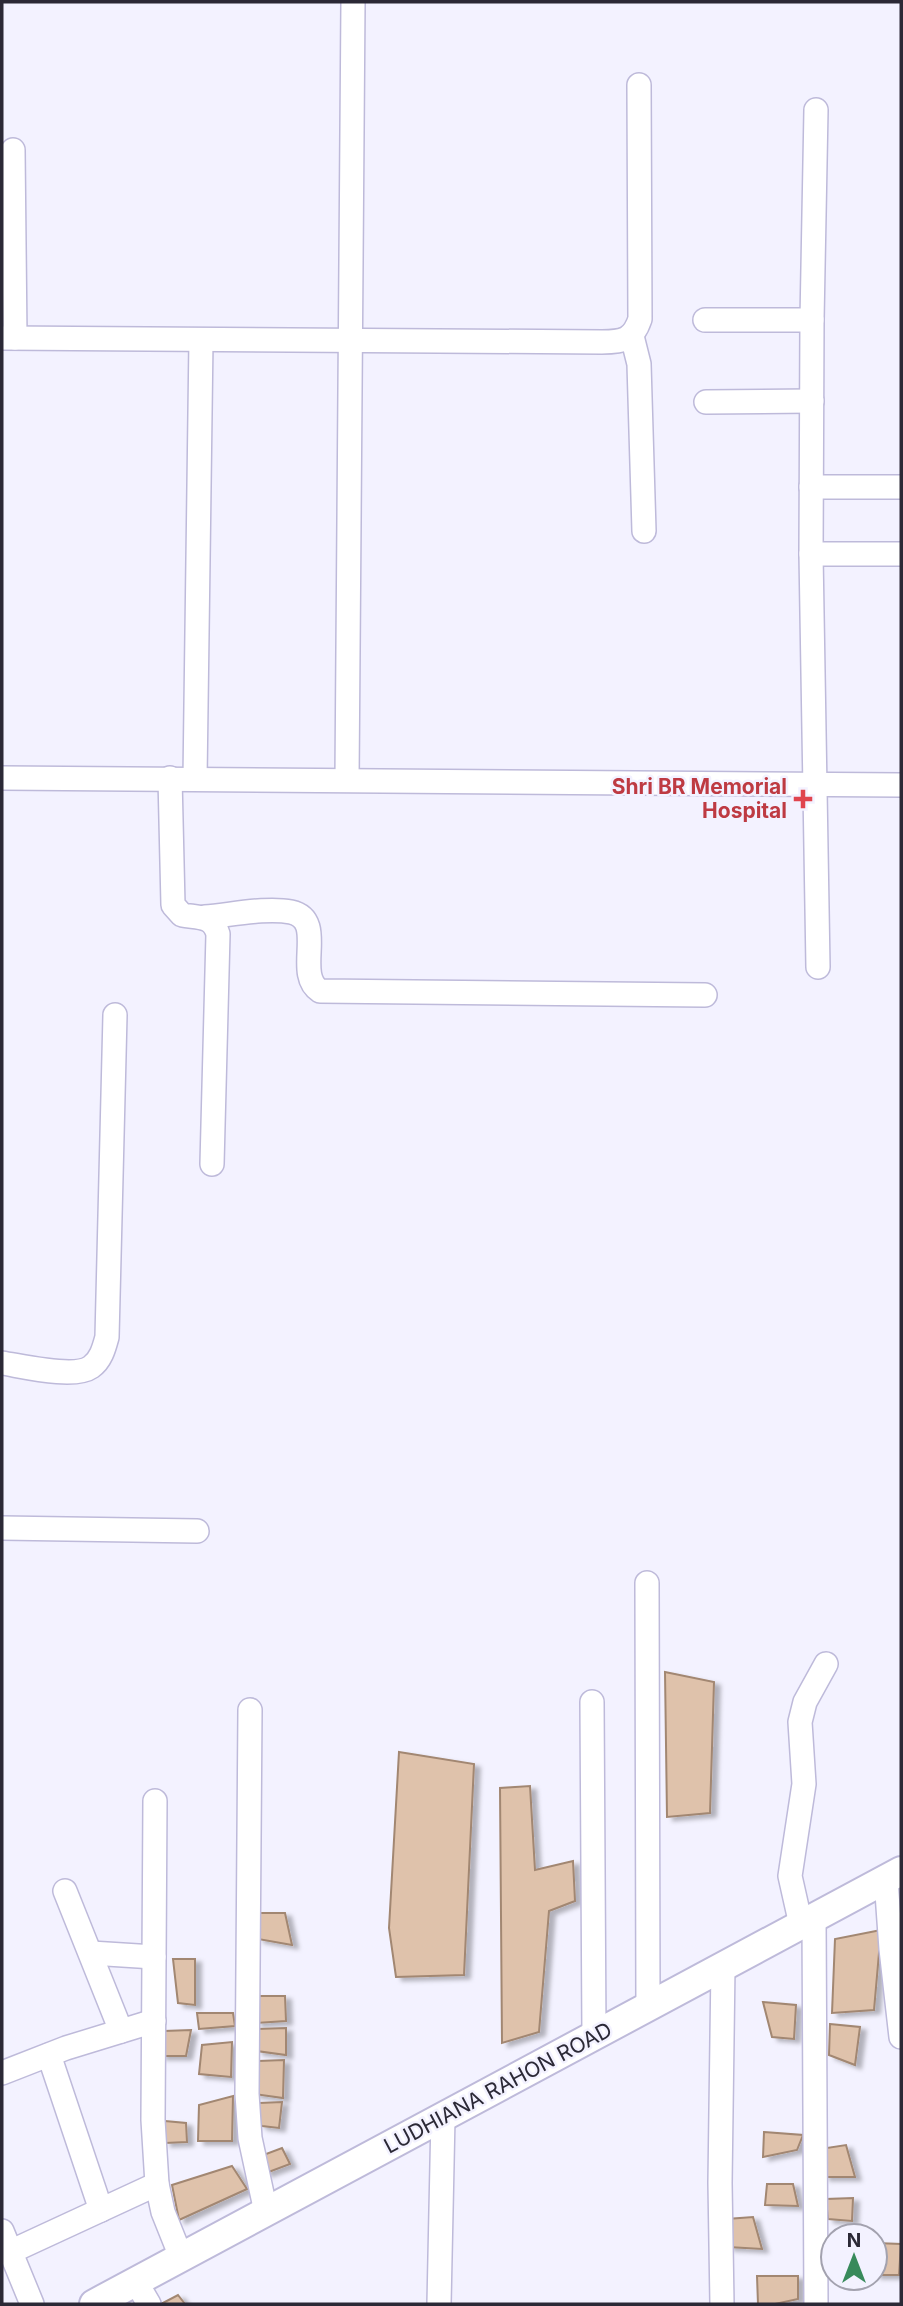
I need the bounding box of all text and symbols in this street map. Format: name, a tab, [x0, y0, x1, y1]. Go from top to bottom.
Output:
place label: Shri BR Memorial Hospital	[612, 774, 787, 823]
marker: Shri BR Memorial Hospital	[793, 789, 813, 809]
street label: LUDHIANA RAHON ROAD	[380, 2017, 616, 2158]
north arrow	[819, 2222, 889, 2292]
text: N	[847, 2229, 861, 2252]

